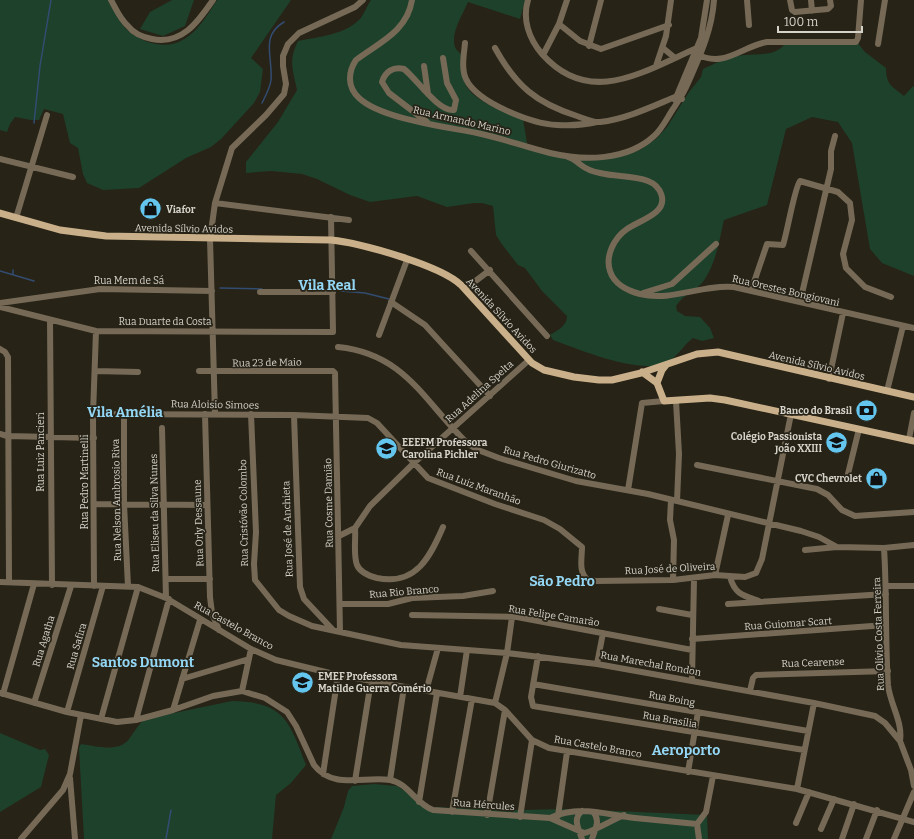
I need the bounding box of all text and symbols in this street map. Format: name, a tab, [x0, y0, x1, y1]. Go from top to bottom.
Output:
scale bar	[778, 8, 862, 34]
text: 100 m	[784, 15, 819, 29]
street label: Rua Armando Marino	[412, 104, 512, 138]
shop icon: Viafor	[138, 196, 164, 222]
place label: Viafor	[166, 204, 196, 216]
street label: Avenida Sílvio Avidos	[135, 221, 234, 236]
street label: Rua Orestes Bongiovani	[731, 273, 841, 309]
street label: Rua Mem de Sá	[94, 275, 165, 287]
street label: Avenida Sílvio Avidos	[463, 275, 540, 356]
district label: Vila Real	[298, 277, 356, 294]
street label: Rua Duarte da Costa	[118, 316, 212, 328]
street label: Avenida Sílvio Avidos	[767, 348, 866, 383]
street label: Rua 23 de Maio	[232, 356, 302, 370]
street label: Rua Adelina Spelta	[443, 358, 516, 425]
bank icon: Banco do Brasil	[854, 397, 880, 423]
street label: Rua Aloisio Simoes	[171, 398, 259, 412]
district label: Vila Amélia	[87, 404, 163, 421]
place label: Banco do Brasil	[780, 405, 852, 417]
street label: Rua Luiz Pancieri	[35, 412, 47, 492]
school or university icon: Colégio Passionista João XXIII	[824, 429, 850, 455]
place label: Colégio Passionista João XXIII	[731, 430, 822, 455]
street label: Rua Pedro Martinelli	[79, 434, 91, 530]
school or university icon: EEEFM Professora Carolina Pichler	[373, 435, 399, 461]
place label: EEEFM Professora Carolina Pichler	[402, 437, 488, 461]
street label: Rua Nelson Ambrosio Riva	[110, 438, 124, 561]
street label: Rua Pedro Giurizatto	[502, 444, 598, 482]
street label: Rua Eliseu da Silva Nunes	[148, 453, 162, 572]
street label: Rua Cosme Damião	[322, 458, 336, 548]
street label: Rua Cristóvão Colombo	[237, 459, 251, 567]
shop icon: CVC Chevrolet	[864, 465, 890, 491]
street label: Rua Luiz Maranhão	[435, 466, 523, 508]
place label: CVC Chevrolet	[795, 473, 862, 485]
street label: Rua Orly Dessaune	[191, 479, 207, 567]
street label: Rua José de Anchieta	[280, 480, 296, 577]
street label: Rua José de Oliveira	[624, 561, 716, 577]
district label: São Pedro	[529, 573, 595, 590]
street label: Rua Olívio Costa Ferreira	[870, 576, 887, 691]
street label: Rua Rio Branco	[369, 583, 440, 601]
street label: Rua Castelo Branco	[192, 599, 276, 653]
street label: Rua Felipe Camarão	[507, 603, 600, 629]
street label: Rua Agatha	[30, 614, 58, 668]
street label: Rua Guiomar Scart	[744, 615, 833, 633]
street label: Rua Safira	[65, 621, 89, 671]
street label: Rua Marechal Rondon	[600, 649, 703, 679]
district label: Santos Dumont	[92, 654, 195, 671]
street label: Rua Cearense	[781, 656, 845, 670]
school or university icon: EMEF Professora Matilde Guerra Comério	[289, 669, 315, 695]
place label: EMEF Professora Matilde Guerra Comério	[318, 671, 432, 695]
street label: Rua Boing	[648, 689, 696, 709]
street label: Rua Brasília	[642, 708, 699, 731]
street label: Rua Castelo Branco	[553, 733, 643, 761]
district label: Aeroporto	[652, 742, 720, 759]
street label: Rua Hércules	[453, 797, 515, 813]

